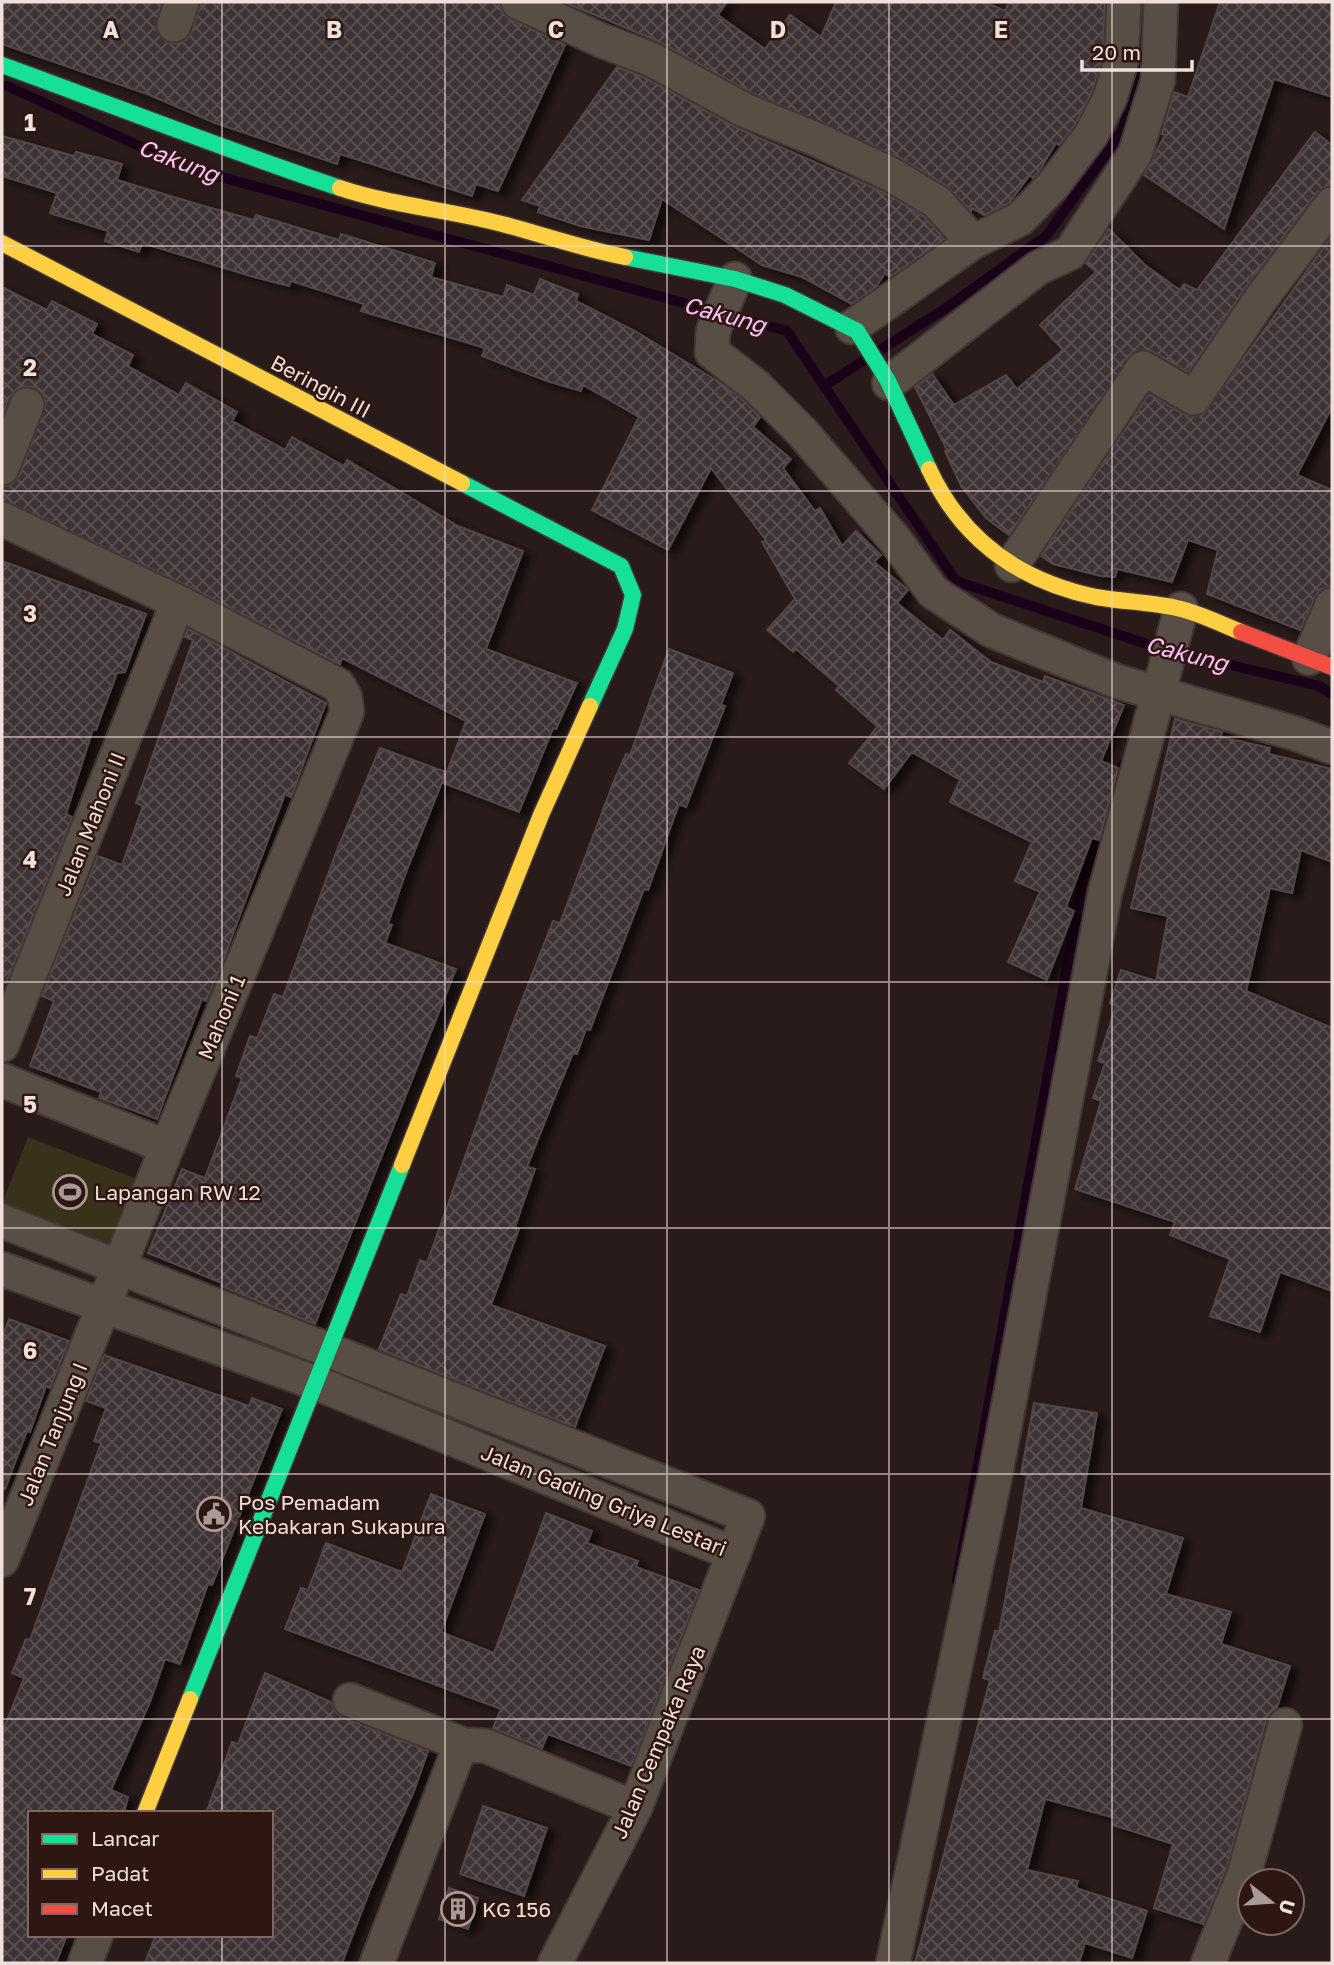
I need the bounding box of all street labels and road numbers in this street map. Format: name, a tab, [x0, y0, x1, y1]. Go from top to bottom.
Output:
street label: Beringin III	[267, 349, 375, 423]
street label: Jalan Mahoni II	[49, 748, 131, 900]
street label: Mahoni 1	[192, 971, 250, 1063]
street label: Jalan Tanjung I	[11, 1359, 93, 1509]
street label: Jalan Gading Griya Lestari	[477, 1439, 731, 1561]
street label: Jalan Cempaka Raya	[606, 1641, 710, 1843]

